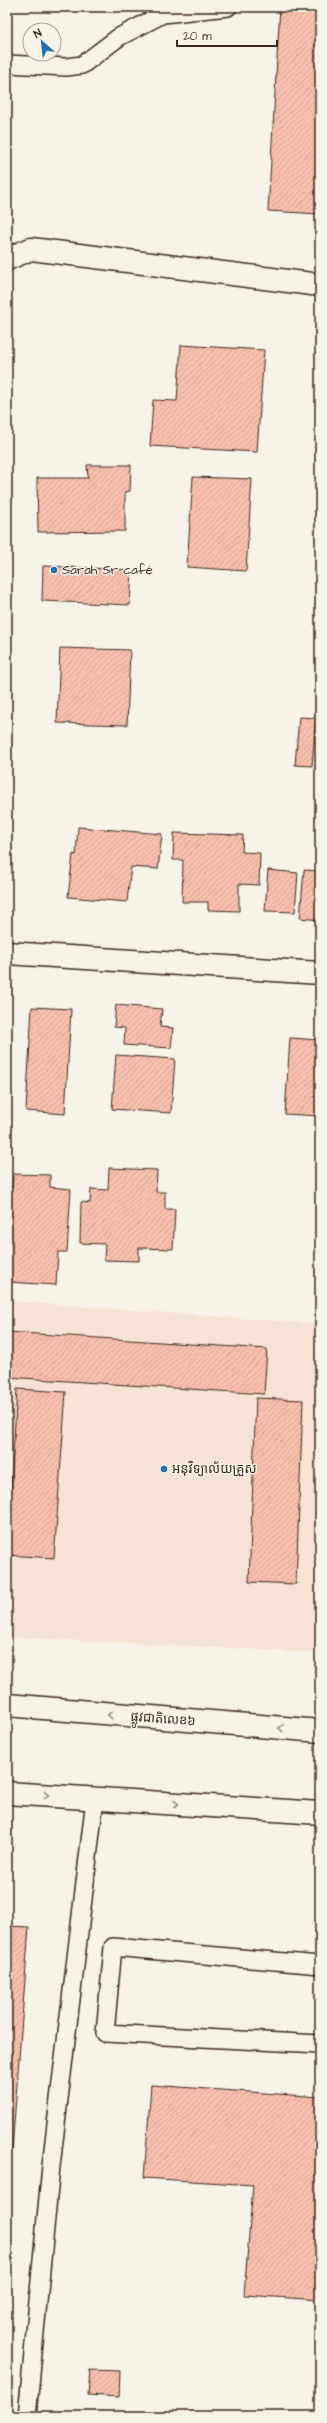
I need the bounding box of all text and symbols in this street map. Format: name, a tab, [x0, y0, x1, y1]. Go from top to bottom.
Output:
north arrow	[22, 22, 62, 62]
scale bar	[177, 22, 277, 48]
text: N	[31, 25, 44, 42]
text: 20 m	[183, 28, 212, 45]
place label: Sarah Sr café	[62, 561, 153, 579]
marker: Sarah Sr café	[49, 565, 59, 575]
place label: អនុវិទ្យាល័យគ្រួស	[172, 1460, 257, 1478]
marker: អនុវិទ្យាល័យគ្រួស	[159, 1464, 169, 1474]
street label: ផ្លូវជាតិលេខ៦	[130, 1708, 196, 1732]
one-way arrow	[107, 1711, 113, 1720]
one-way arrow	[278, 1724, 284, 1733]
one-way arrow	[43, 1791, 49, 1800]
one-way arrow	[173, 1799, 179, 1808]

